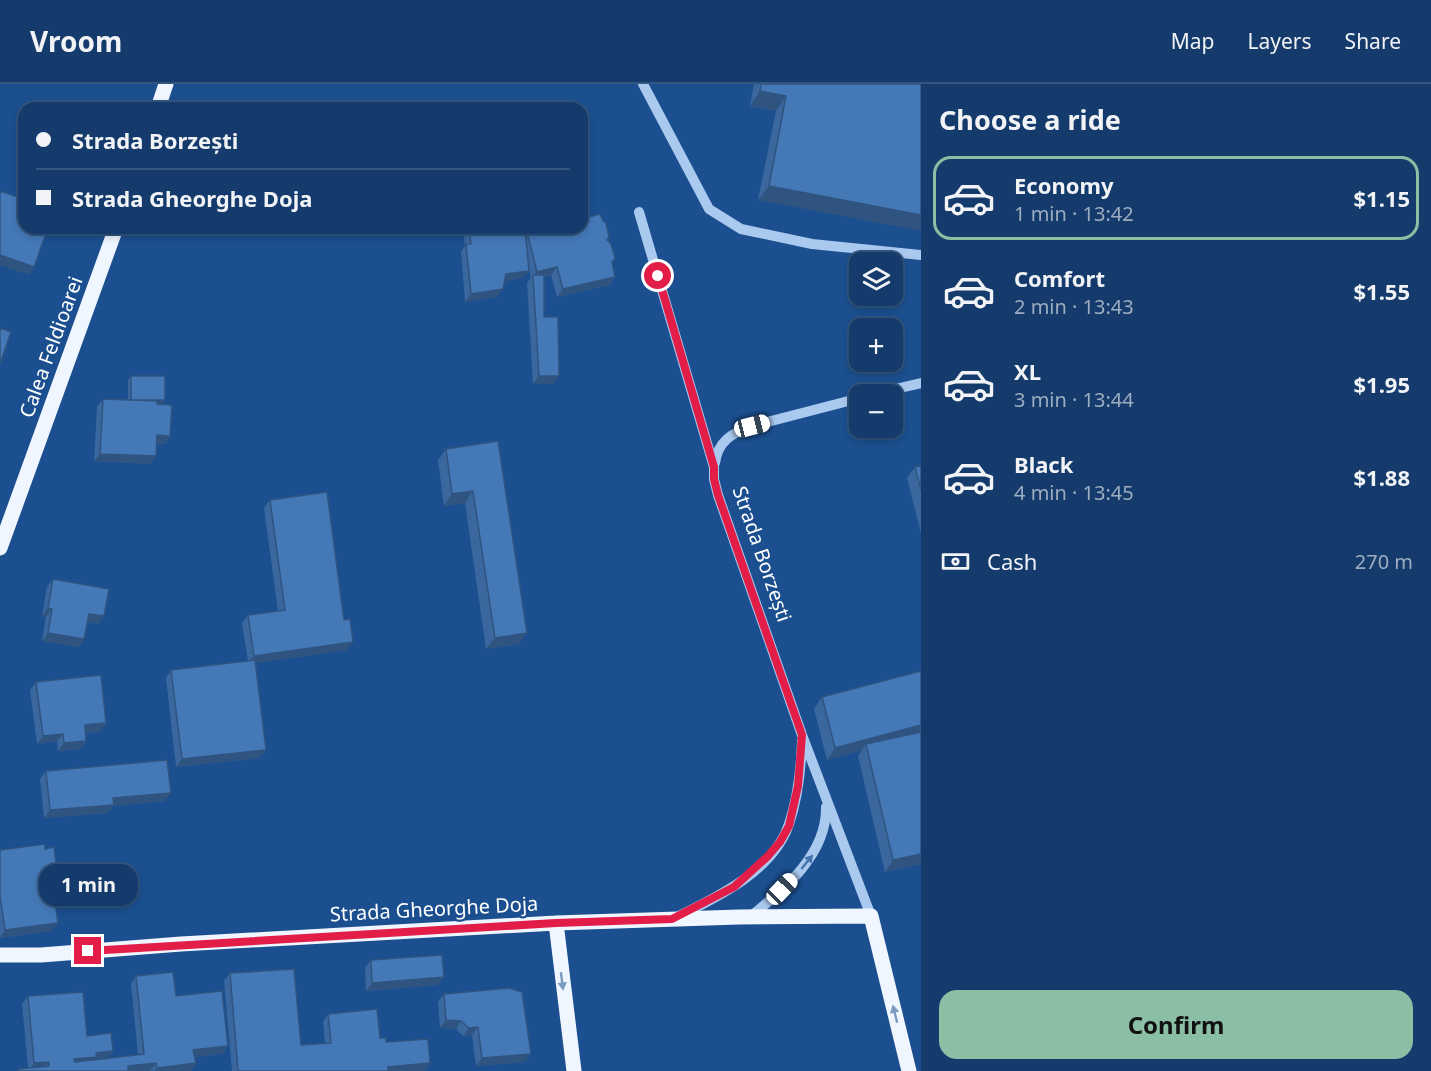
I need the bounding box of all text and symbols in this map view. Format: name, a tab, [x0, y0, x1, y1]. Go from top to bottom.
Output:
text: Vroom	[30, 22, 122, 60]
text: Map	[1171, 27, 1215, 55]
text: Layers	[1248, 27, 1312, 55]
text: Share	[1345, 27, 1401, 55]
text: Choose a ride	[939, 101, 1121, 138]
text: Strada Borzești	[72, 125, 238, 155]
text: Economy	[1014, 170, 1113, 200]
icon: car	[942, 171, 996, 225]
text: Strada Gheorghe Doja	[72, 183, 312, 213]
text: $1.15	[1353, 183, 1410, 213]
text: 1 min · 13:42	[1014, 200, 1134, 227]
map controls	[849, 252, 903, 438]
button: layers	[849, 252, 903, 306]
route start	[644, 262, 671, 289]
text: Comfort	[1014, 263, 1105, 293]
icon: car	[942, 264, 996, 318]
street label: Calea Feldioarei	[12, 272, 89, 421]
text: $1.55	[1353, 276, 1410, 306]
text: 2 min · 13:43	[1014, 293, 1134, 320]
button: +	[849, 318, 903, 372]
text: XL	[1014, 356, 1041, 386]
icon: car	[942, 357, 996, 411]
text: $1.95	[1353, 369, 1410, 399]
button: −	[849, 384, 903, 438]
text: 3 min · 13:44	[1014, 386, 1134, 413]
car	[732, 413, 772, 439]
text: Black	[1014, 449, 1073, 479]
icon: car	[942, 450, 996, 504]
text: $1.88	[1353, 462, 1410, 492]
text: 4 min · 13:45	[1014, 479, 1134, 506]
street label: Strada Borzești	[727, 482, 798, 625]
icon: cash	[939, 545, 972, 578]
text: Cash	[987, 546, 1037, 576]
text: 270 m	[1355, 548, 1413, 575]
one-way arrow	[800, 854, 813, 870]
callout: 1 min	[38, 864, 138, 906]
car	[763, 870, 801, 908]
text: 1 min	[61, 871, 116, 898]
street label: Strada Gheorghe Doja	[329, 890, 539, 927]
route end	[74, 937, 101, 964]
one-way arrow	[557, 972, 567, 991]
button: Confirm	[939, 990, 1413, 1059]
one-way arrow	[889, 1005, 899, 1023]

